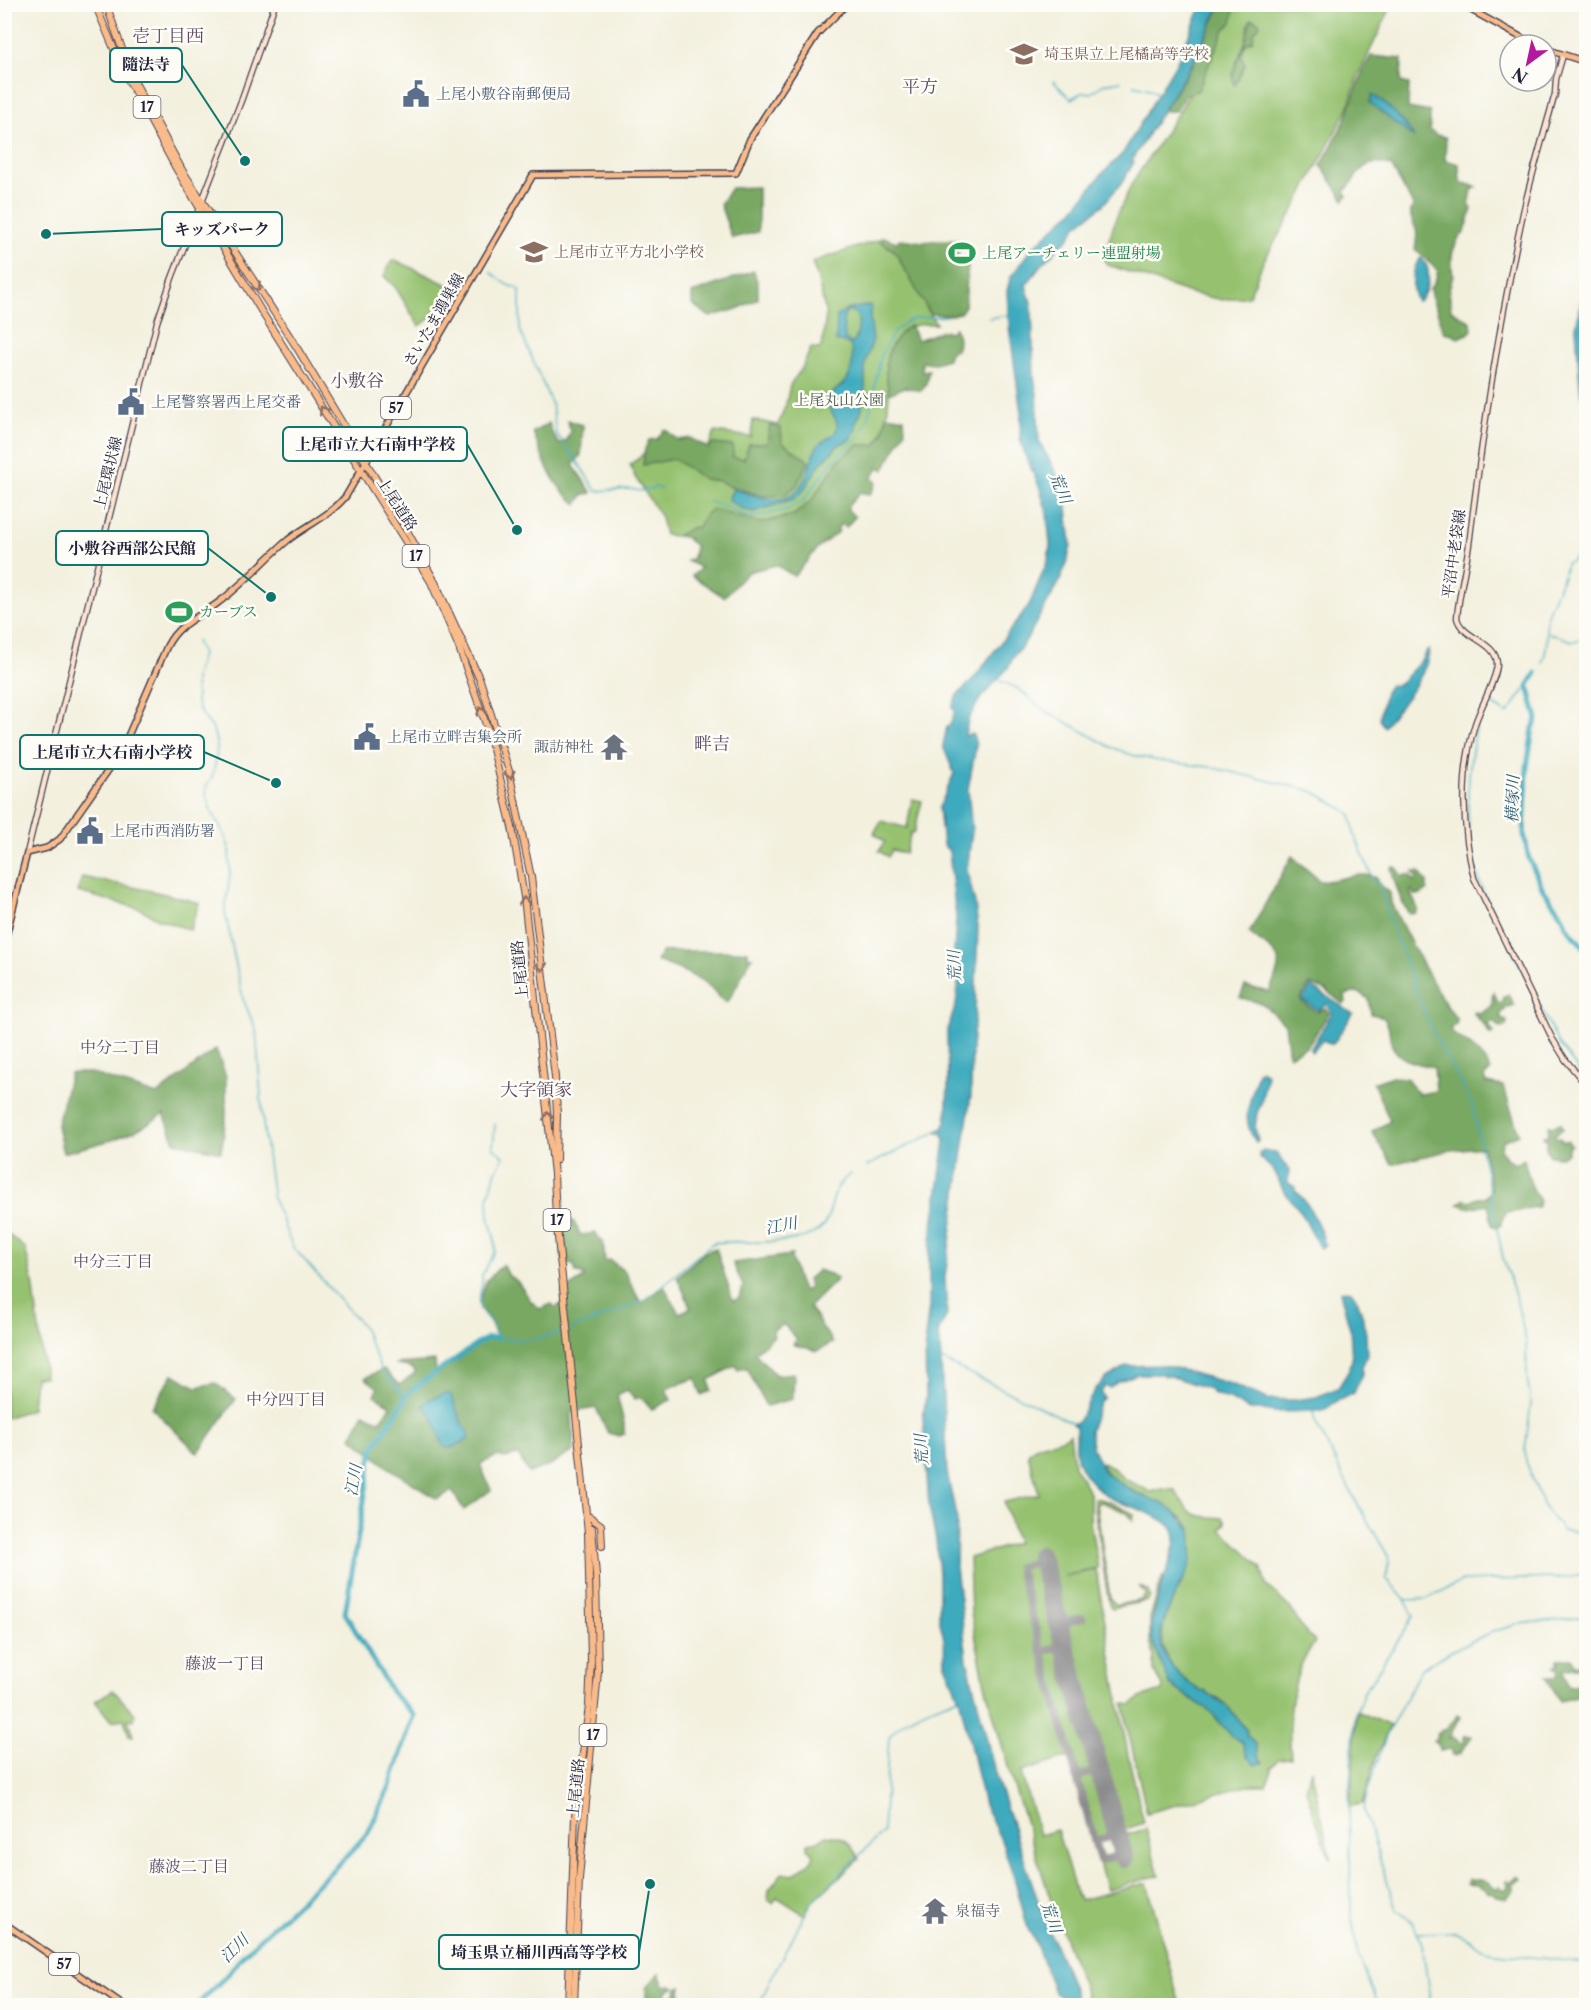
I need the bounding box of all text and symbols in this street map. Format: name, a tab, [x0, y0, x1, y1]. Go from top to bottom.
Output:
district label: 壱丁目西	[132, 25, 204, 47]
north arrow	[1498, 33, 1558, 93]
school or university icon: 埼玉県立上尾橘高等学校	[1009, 39, 1039, 69]
place label: 埼玉県立上尾橘高等学校	[1044, 44, 1209, 63]
callout: 隨法寺	[110, 48, 182, 82]
text: 隨法寺	[122, 54, 170, 74]
text: N	[1508, 63, 1531, 88]
district label: 平方	[902, 76, 938, 98]
public building icon: 上尾小敷谷南郵便局	[401, 79, 431, 109]
place label: 上尾小敷谷南郵便局	[436, 84, 571, 103]
road number: 17	[134, 96, 160, 118]
callout: キッズパーク	[162, 212, 282, 246]
text: キッズパーク	[174, 219, 270, 239]
school or university icon: 上尾市立平方北小学校	[519, 237, 549, 267]
sports icon: 上尾アーチェリー連盟射場	[947, 238, 977, 268]
place label: 上尾市立平方北小学校	[554, 242, 704, 261]
place label: 上尾アーチェリー連盟射場	[982, 243, 1161, 262]
street label: さいたま鴻巣線	[399, 270, 468, 370]
one-way arrow	[250, 280, 261, 291]
district label: 小敷谷	[330, 370, 384, 392]
public building icon: 上尾警察署西上尾交番	[116, 387, 146, 417]
park label: 上尾丸山公園	[794, 390, 884, 409]
place label: 上尾警察署西上尾交番	[151, 392, 301, 411]
road number: 57	[381, 397, 411, 419]
one-way arrow	[319, 406, 331, 416]
callout: 上尾市立大石南中学校	[283, 427, 467, 461]
street label: 上尾環状線	[89, 434, 126, 512]
text: 上尾市立大石南中学校	[295, 434, 456, 454]
water label: 荒川	[1046, 469, 1077, 508]
street label: 上尾道路	[373, 473, 422, 534]
street label: 平沼中老袋線	[1438, 508, 1469, 600]
callout: 小敷谷西部公民館	[56, 531, 208, 565]
text: 小敷谷西部公民館	[68, 538, 196, 558]
road number: 17	[402, 545, 430, 567]
sports icon: カーブス	[164, 597, 194, 627]
place label: カーブス	[199, 602, 258, 621]
one-way arrow	[476, 707, 489, 717]
public building icon: 上尾市立畔吉集会所	[352, 722, 382, 752]
place label: 上尾市立畔吉集会所	[387, 727, 522, 746]
temple icon: 諏訪神社	[599, 732, 629, 762]
district label: 畔吉	[694, 733, 730, 755]
callout: 上尾市立大石南小学校	[20, 735, 204, 769]
place label: 諏訪神社	[534, 737, 594, 756]
text: 上尾市立大石南小学校	[32, 742, 193, 762]
one-way arrow	[502, 770, 515, 780]
water label: 横塚川	[1501, 773, 1523, 823]
public building icon: 上尾市西消防署	[75, 816, 105, 846]
place label: 上尾市西消防署	[110, 821, 215, 840]
one-way arrow	[519, 897, 531, 906]
street label: 上尾道路	[507, 939, 532, 1001]
water label: 荒川	[943, 948, 965, 983]
one-way arrow	[536, 962, 548, 971]
district label: 中分二丁目	[80, 1037, 160, 1057]
district label: 大字領家	[500, 1079, 572, 1101]
one-way arrow	[542, 1111, 555, 1120]
road number: 17	[544, 1209, 570, 1231]
water label: 江川	[763, 1212, 801, 1238]
district label: 中分三丁目	[73, 1251, 153, 1271]
district label: 中分四丁目	[246, 1389, 326, 1409]
water label: 荒川	[910, 1431, 932, 1467]
water label: 江川	[340, 1461, 366, 1498]
district label: 藤波一丁目	[185, 1653, 265, 1673]
road number: 17	[580, 1724, 606, 1746]
street label: 上尾道路	[563, 1757, 588, 1819]
district label: 藤波二丁目	[149, 1856, 229, 1876]
temple icon: 泉福寺	[920, 1896, 950, 1926]
water label: 荒川	[1037, 1899, 1067, 1937]
place label: 泉福寺	[955, 1901, 1000, 1920]
water label: 江川	[216, 1928, 254, 1966]
callout: 埼玉県立桶川西高等学校	[439, 1935, 639, 1969]
text: 埼玉県立桶川西高等学校	[451, 1942, 628, 1962]
road number: 57	[49, 1953, 79, 1975]

